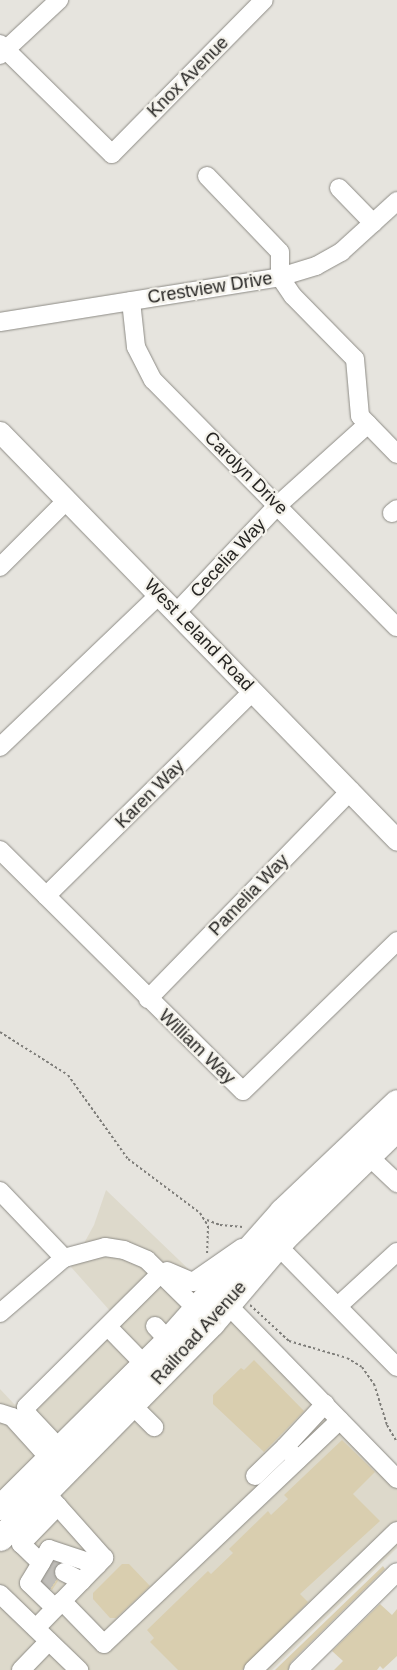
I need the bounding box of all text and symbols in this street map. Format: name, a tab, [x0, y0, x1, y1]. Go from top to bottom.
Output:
street label: Knox Avenue	[143, 32, 233, 122]
street label: Crestview Drive	[146, 267, 274, 309]
street label: Carolyn Drive	[200, 427, 292, 519]
street label: Cecelia Way	[186, 514, 270, 602]
street label: West Leland Road	[140, 574, 258, 696]
street label: Karen Way	[111, 755, 189, 833]
street label: Pamelia Way	[205, 850, 293, 940]
street label: William Way	[154, 1005, 240, 1089]
street label: Railroad Avenue	[147, 1276, 251, 1390]

